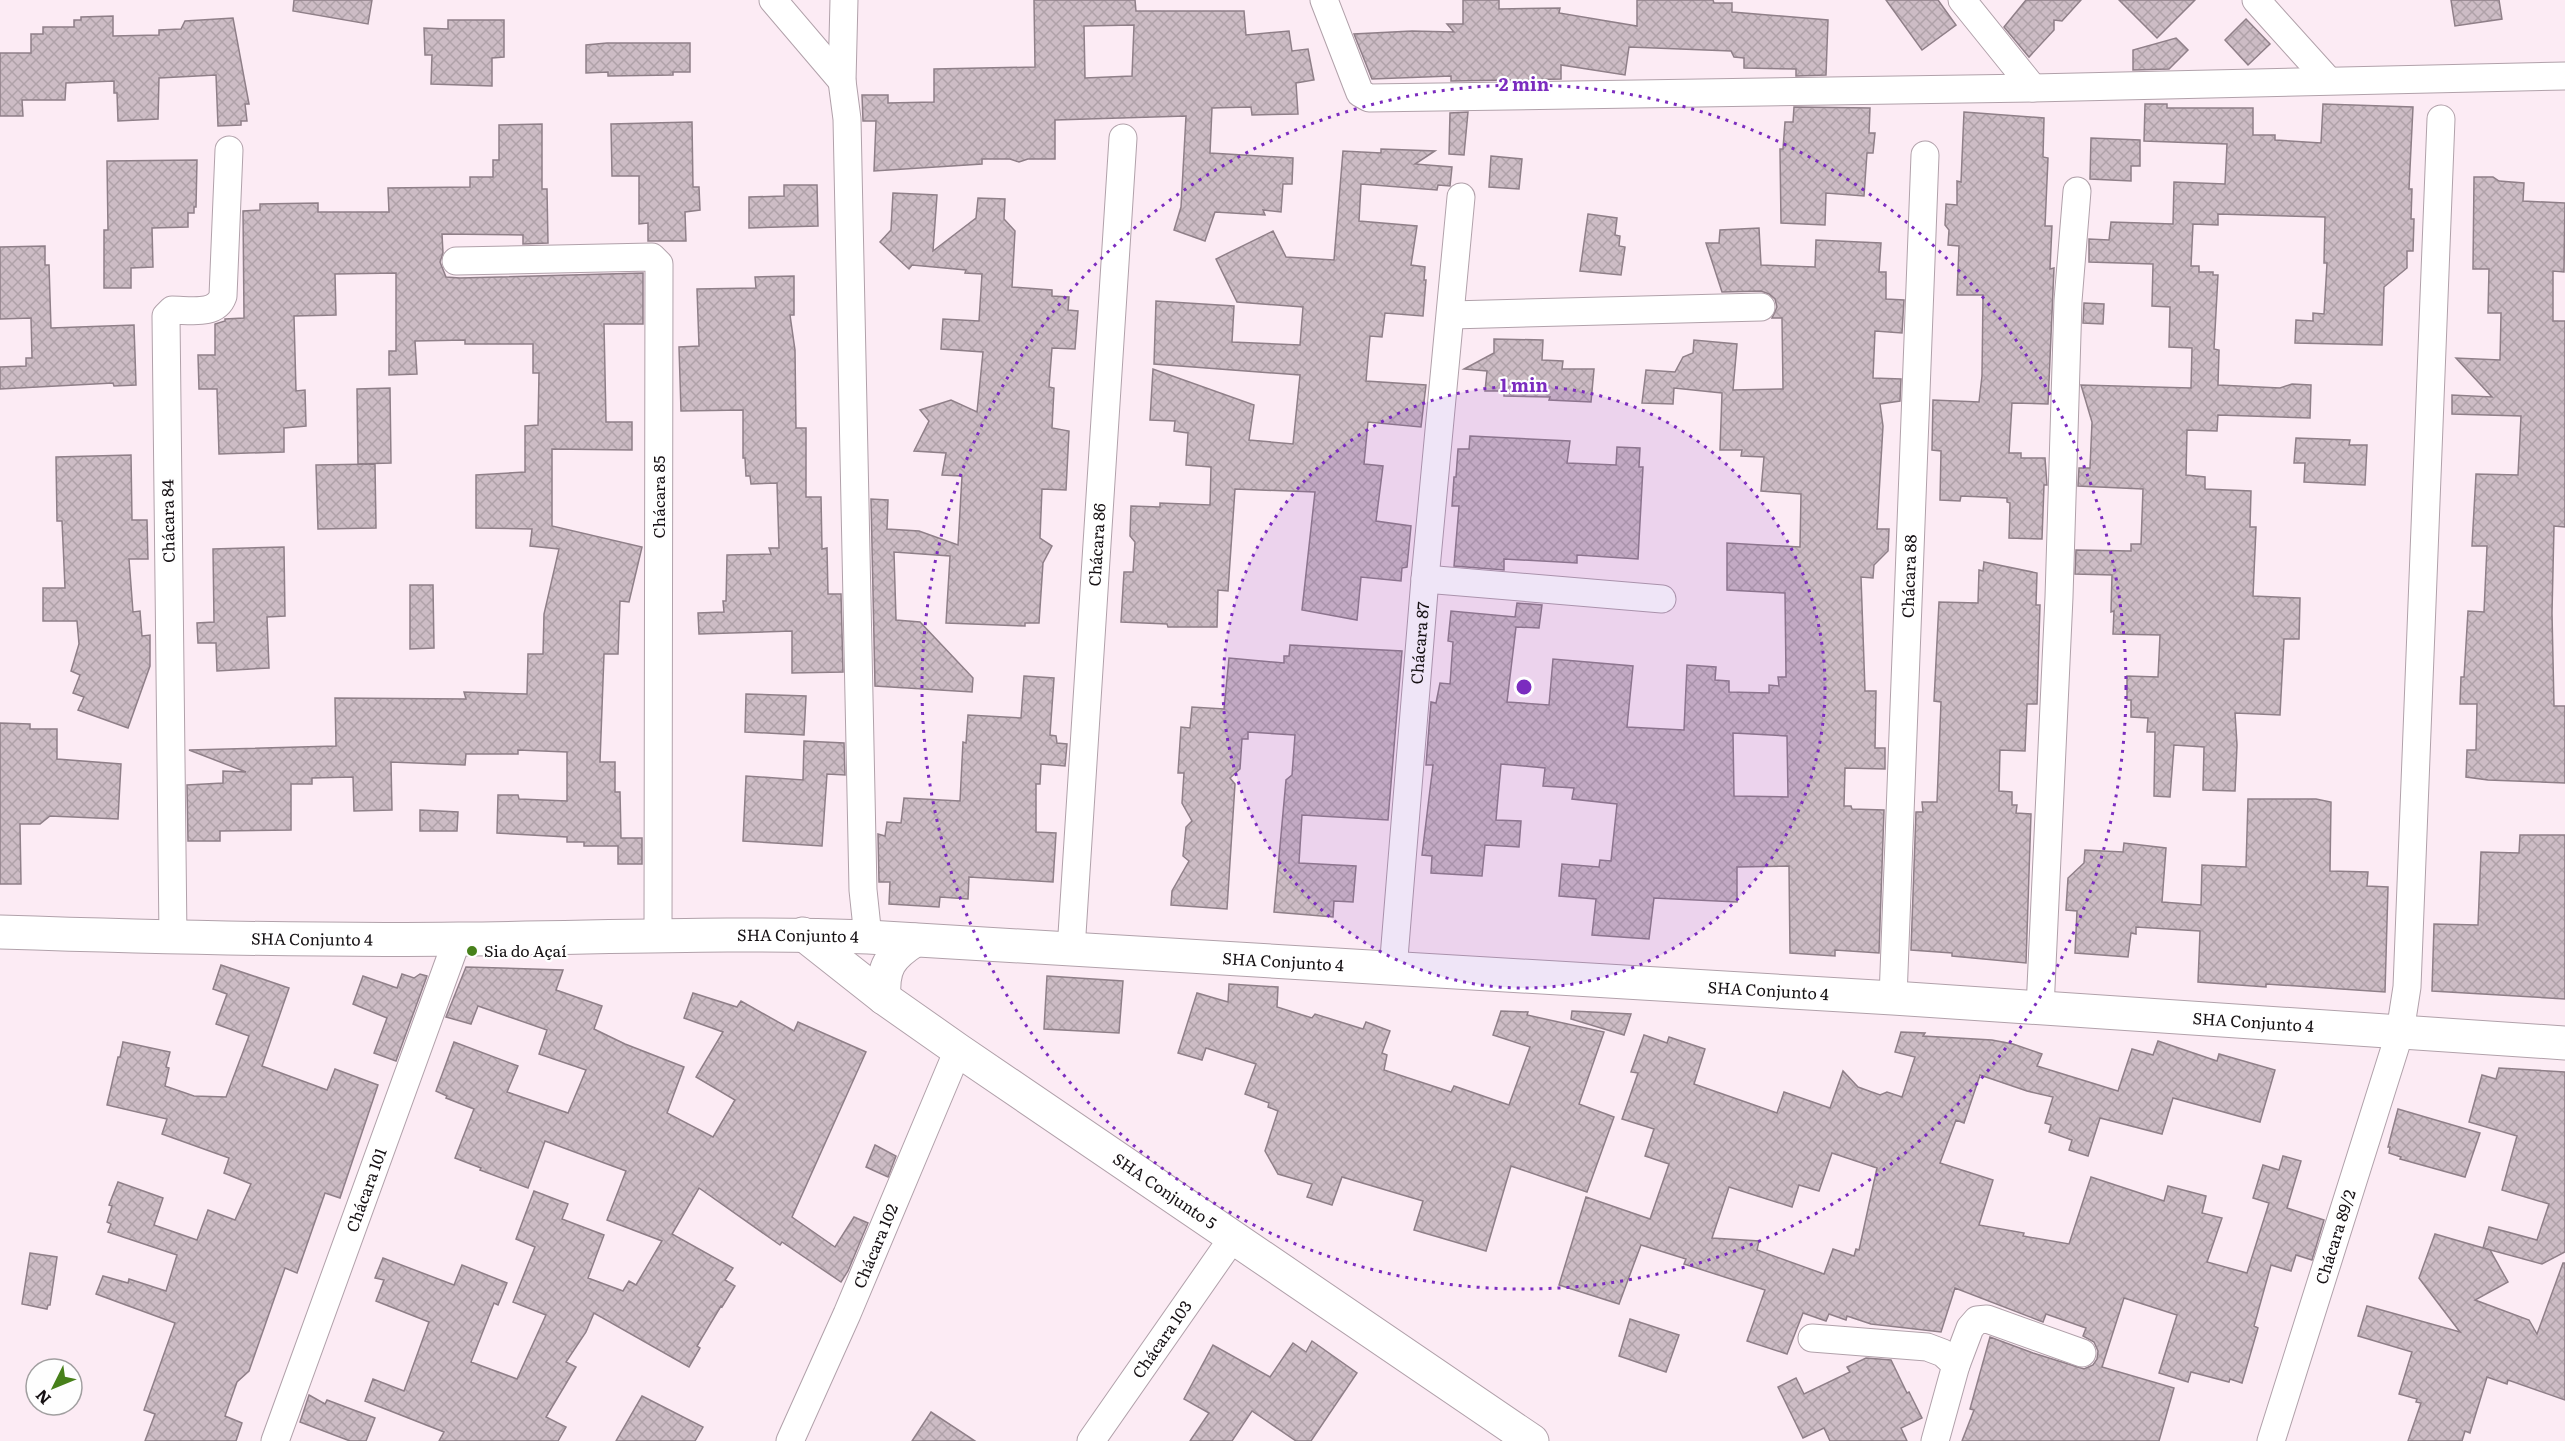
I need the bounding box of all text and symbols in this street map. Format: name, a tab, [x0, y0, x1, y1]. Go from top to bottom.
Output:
text: 2 min	[1499, 70, 1550, 97]
text: 1 min	[1500, 371, 1549, 398]
street label: Chácara 85	[646, 456, 670, 538]
street label: Chácara 84	[154, 479, 180, 563]
street label: Chácara 86	[1081, 502, 1111, 587]
street label: Chácara 88	[1894, 534, 1922, 619]
street label: Chácara 87	[1403, 601, 1434, 685]
centre of rings	[1514, 677, 1534, 697]
street label: SHA Conjunto 4	[737, 922, 859, 948]
street label: SHA Conjunto 4	[251, 925, 373, 951]
place label: Sia do Açaí	[484, 938, 567, 962]
marker: Sia do Açaí	[465, 944, 479, 958]
street label: SHA Conjunto 4	[1222, 945, 1345, 976]
street label: SHA Conjunto 4	[1707, 974, 1830, 1005]
street label: SHA Conjunto 4	[2192, 1005, 2315, 1037]
street label: Chácara 101	[339, 1144, 392, 1235]
street label: SHA Conjunto 5	[1109, 1146, 1222, 1234]
street label: Chácara 89/2	[2308, 1186, 2361, 1287]
street label: Chácara 102	[846, 1200, 903, 1292]
street label: Chácara 103	[1125, 1295, 1197, 1383]
north arrow	[24, 1357, 84, 1417]
text: N	[29, 1385, 56, 1411]

